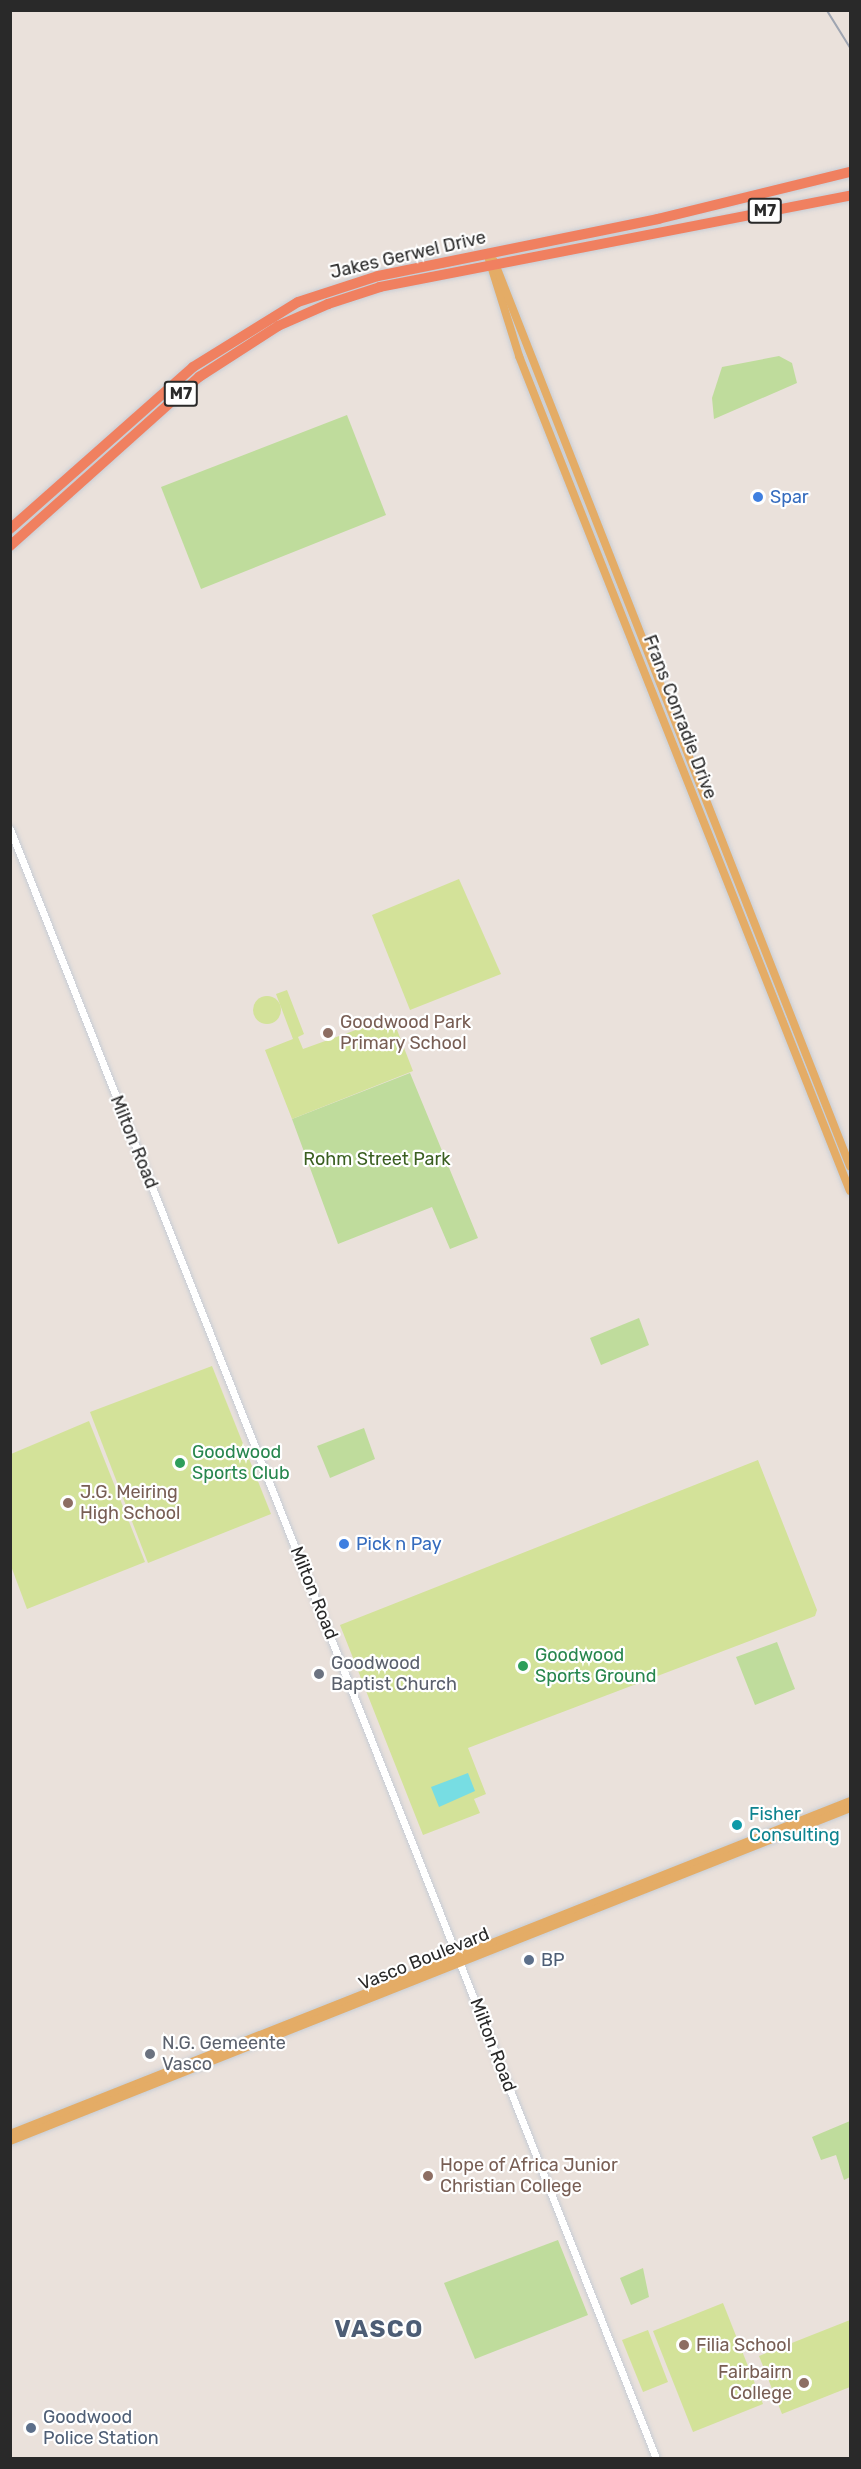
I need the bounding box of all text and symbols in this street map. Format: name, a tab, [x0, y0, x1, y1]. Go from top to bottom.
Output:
road number: M7	[747, 198, 783, 224]
street label: Jakes Gerwel Drive	[328, 227, 488, 283]
road number: M7	[163, 381, 199, 407]
place label: Spar	[770, 486, 809, 508]
marker: Spar	[751, 490, 765, 504]
street label: Frans Conradie Drive	[639, 632, 721, 802]
place label: Goodwood Park Primary School	[340, 1012, 471, 1054]
marker: Goodwood Park Primary School	[321, 1026, 335, 1040]
street label: Milton Road	[106, 1092, 162, 1192]
park label: Rohm Street Park	[303, 1148, 451, 1170]
place label: Goodwood Sports Club	[192, 1442, 290, 1484]
marker: Goodwood Sports Club	[173, 1456, 187, 1470]
place label: J.G. Meiring High School	[80, 1482, 180, 1524]
marker: J.G. Meiring High School	[61, 1496, 75, 1510]
place label: Pick n Pay	[356, 1533, 442, 1555]
marker: Pick n Pay	[337, 1537, 351, 1551]
street label: Milton Road	[286, 1543, 342, 1643]
place label: Goodwood Sports Ground	[535, 1645, 656, 1688]
place label: Goodwood Baptist Church	[331, 1653, 457, 1696]
marker: Goodwood Sports Ground	[516, 1659, 530, 1673]
marker: Goodwood Baptist Church	[312, 1667, 326, 1681]
place label: Fisher Consulting	[749, 1804, 840, 1846]
marker: Fisher Consulting	[730, 1818, 744, 1832]
street label: Vasco Boulevard	[356, 1923, 492, 1995]
place label: BP	[541, 1949, 565, 1971]
marker: BP	[522, 1953, 536, 1967]
street label: Milton Road	[465, 1995, 521, 2095]
place label: N.G. Gemeente Vasco	[162, 2033, 286, 2076]
marker: N.G. Gemeente Vasco	[143, 2047, 157, 2061]
place label: Hope of Africa Junior Christian College	[440, 2155, 619, 2198]
marker: Hope of Africa Junior Christian College	[421, 2169, 435, 2183]
district label: VASCO	[334, 2316, 424, 2344]
place label: Filia School	[696, 2334, 791, 2356]
marker: Filia School	[677, 2338, 691, 2352]
place label: Fairbairn College	[718, 2362, 792, 2404]
marker: Fairbairn College	[797, 2376, 811, 2390]
place label: Goodwood Police Station	[43, 2407, 159, 2450]
marker: Goodwood Police Station	[24, 2421, 38, 2435]

